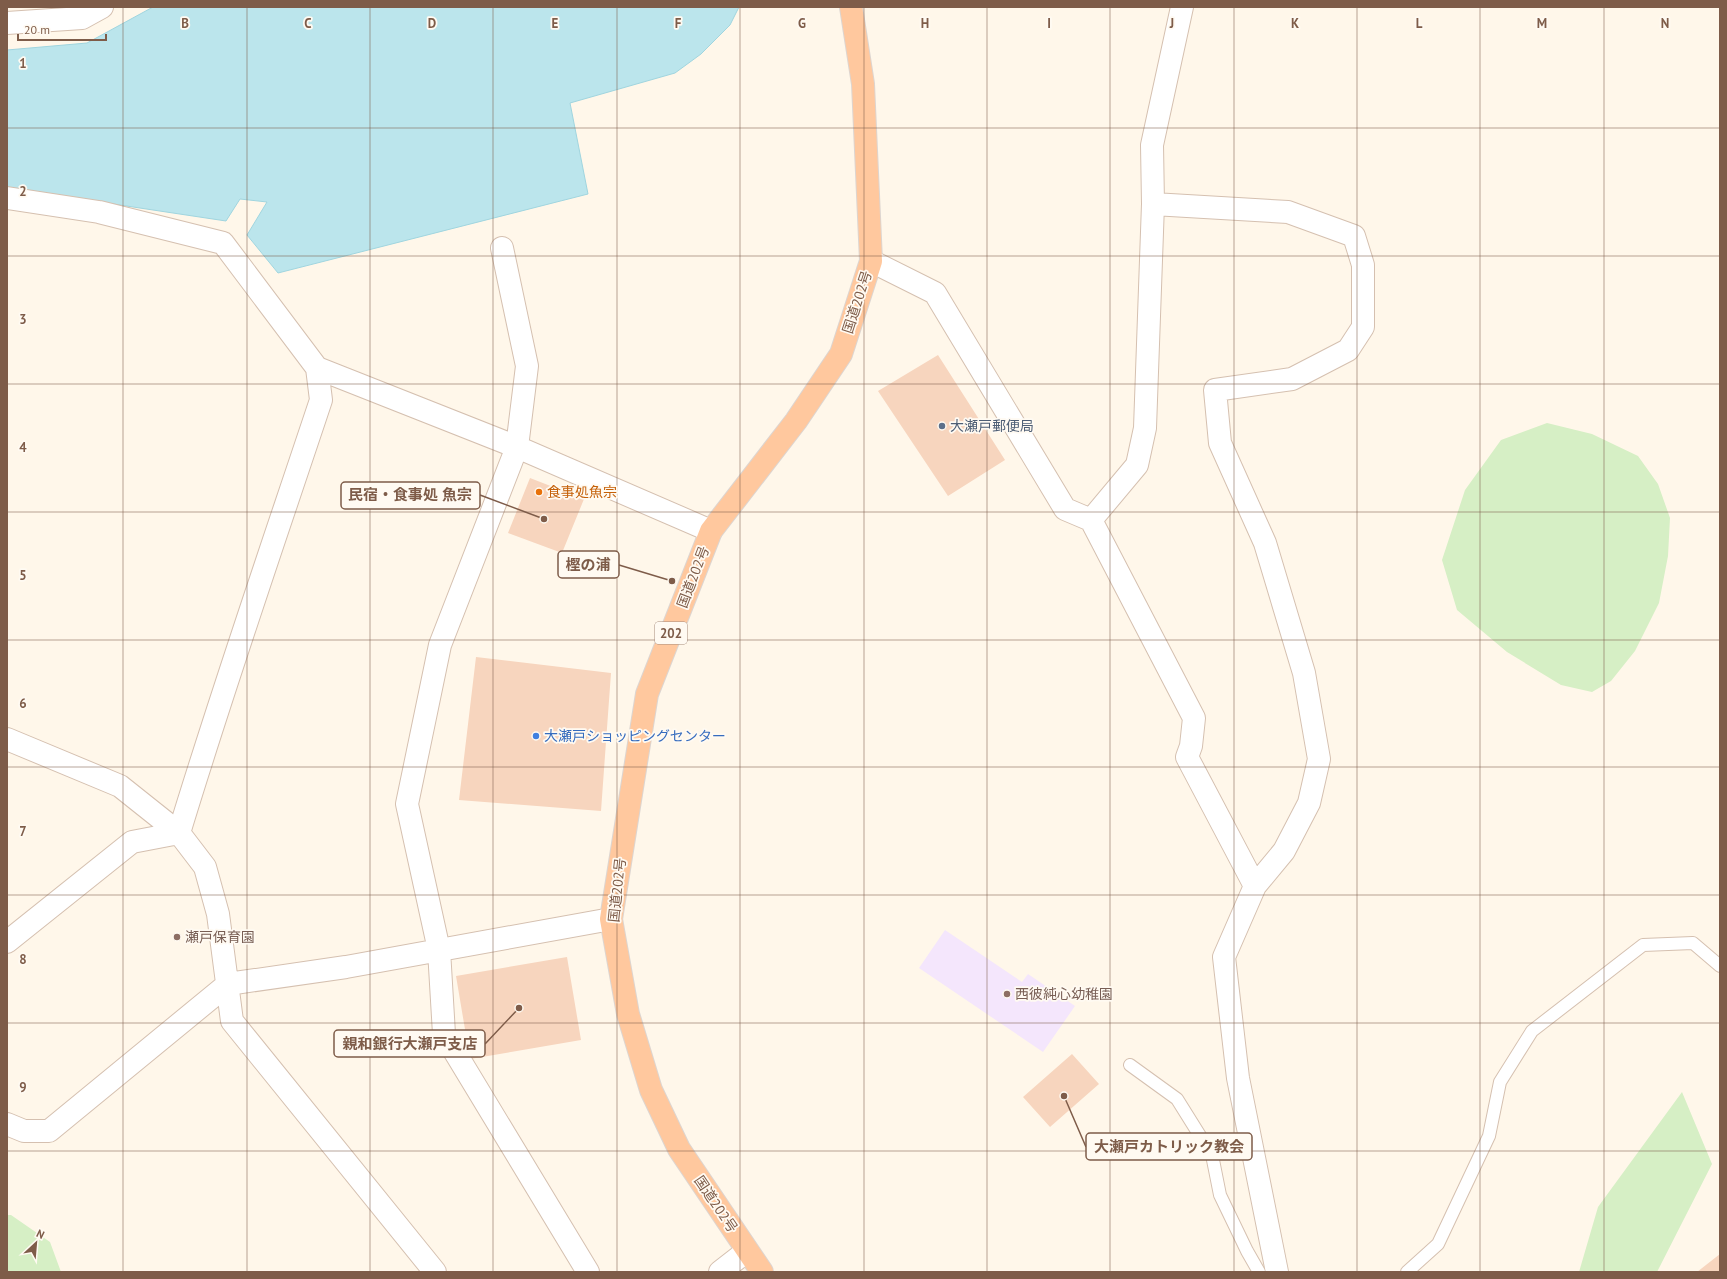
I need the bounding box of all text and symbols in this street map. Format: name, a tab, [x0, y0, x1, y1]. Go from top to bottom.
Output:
text: B	[181, 15, 189, 32]
text: C	[304, 15, 312, 32]
text: D	[428, 15, 436, 32]
text: E	[552, 15, 559, 32]
text: F	[675, 15, 682, 32]
text: G	[798, 15, 806, 32]
text: H	[921, 15, 929, 32]
text: I	[1047, 15, 1051, 32]
text: J	[1169, 15, 1174, 32]
text: K	[1291, 15, 1299, 32]
text: L	[1416, 15, 1423, 32]
text: M	[1537, 15, 1547, 32]
text: N	[1661, 15, 1669, 32]
scale bar	[18, 16, 106, 42]
text: 20 m	[24, 22, 50, 37]
text: 1	[19, 55, 27, 72]
text: 2	[19, 183, 27, 200]
street label: 国道202号	[838, 268, 876, 336]
text: 3	[19, 311, 27, 328]
place label: 大瀬戸郵便局	[950, 417, 1034, 435]
marker: 大瀬戸郵便局	[937, 421, 947, 431]
text: 4	[19, 439, 27, 456]
callout: 民宿・食事処 魚宗	[341, 482, 480, 509]
place label: 食事処魚宗	[547, 483, 617, 501]
text: 民宿・食事処 魚宗	[348, 485, 472, 504]
marker: 食事処魚宗	[534, 487, 544, 497]
street label: 国道202号	[673, 543, 713, 611]
callout: 樫の浦	[558, 551, 619, 578]
text: 樫の浦	[565, 555, 611, 574]
text: 5	[19, 567, 27, 584]
road number: 202	[655, 622, 687, 644]
text: 6	[19, 695, 27, 712]
place label: 大瀬戸ショッピングセンター	[544, 727, 726, 745]
marker: 大瀬戸ショッピングセンター	[531, 731, 541, 741]
text: 7	[19, 823, 27, 840]
street label: 国道202号	[605, 857, 629, 923]
place label: 瀬戸保育園	[185, 928, 255, 946]
marker: 瀬戸保育園	[172, 932, 182, 942]
text: 8	[19, 951, 27, 968]
place label: 西彼純心幼稚園	[1015, 985, 1113, 1003]
marker: 西彼純心幼稚園	[1002, 989, 1012, 999]
callout: 親和銀行大瀬戸支店	[334, 1030, 485, 1057]
text: 親和銀行大瀬戸支店	[342, 1034, 478, 1053]
text: 9	[19, 1079, 27, 1096]
callout: 大瀬戸カトリック教会	[1086, 1133, 1252, 1160]
text: 大瀬戸カトリック教会	[1094, 1137, 1244, 1156]
street label: 国道202号	[690, 1172, 742, 1236]
north arrow	[16, 1223, 56, 1263]
text: N	[34, 1226, 47, 1242]

